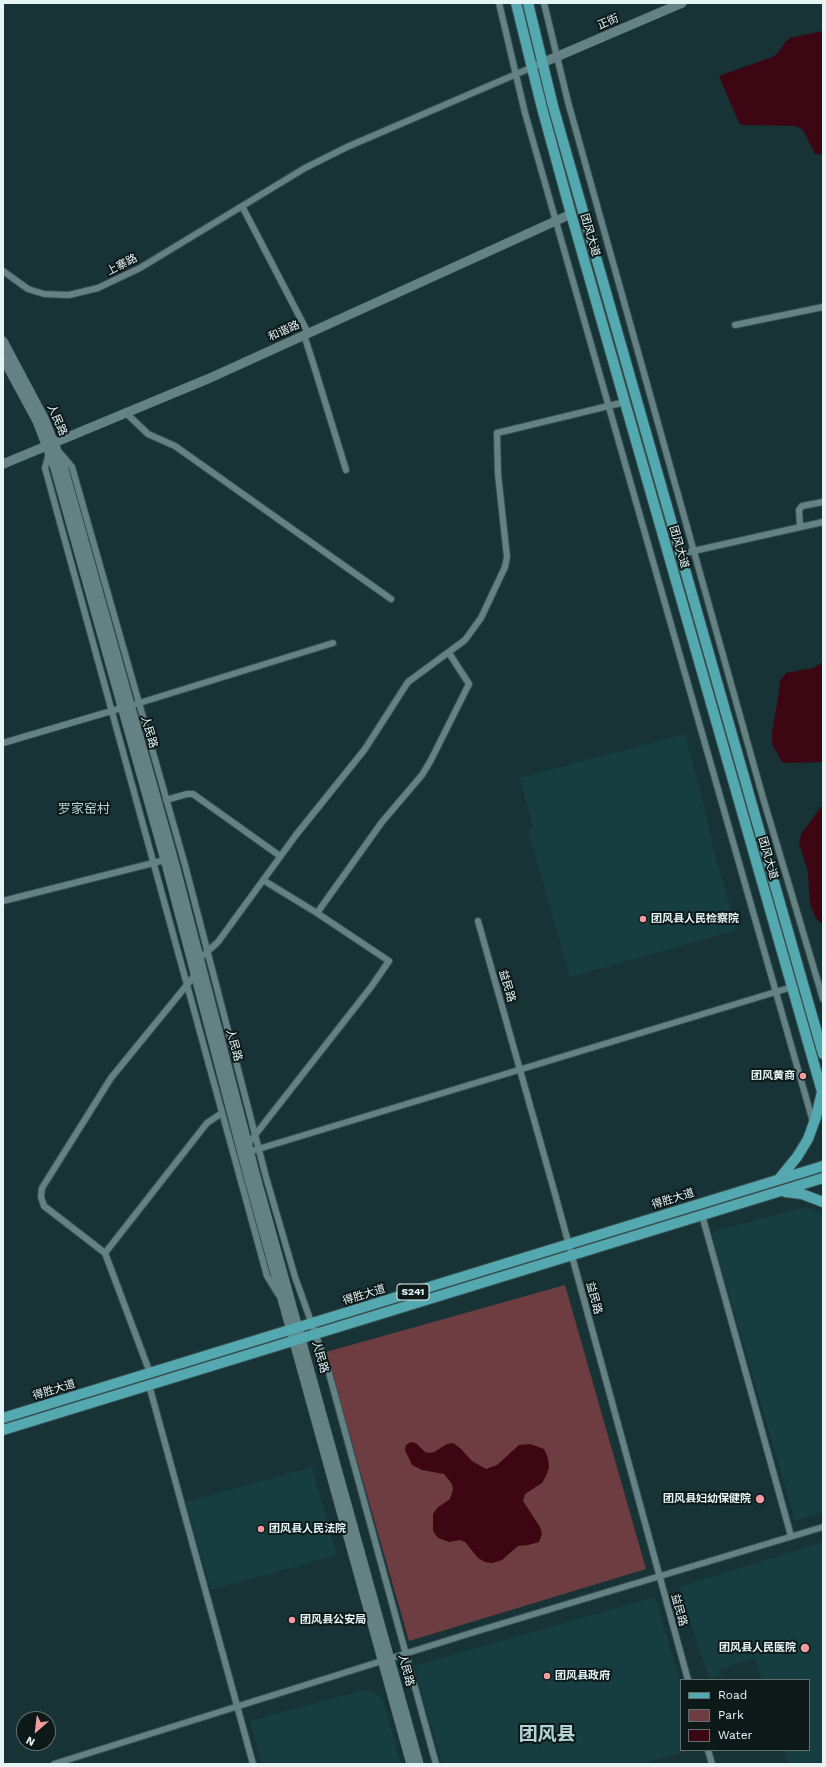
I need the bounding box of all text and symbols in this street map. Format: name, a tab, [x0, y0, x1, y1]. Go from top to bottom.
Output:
street label: 正街	[595, 12, 621, 32]
street label: 团风大道	[578, 212, 602, 258]
street label: 上寨路	[104, 252, 140, 278]
street label: 和谐路	[266, 318, 302, 344]
street label: 人民路	[44, 402, 70, 438]
street label: 团风大道	[667, 524, 691, 570]
street label: 人民路	[138, 714, 160, 750]
district label: 罗家窑村	[58, 801, 110, 817]
street label: 团风大道	[756, 835, 780, 881]
place label: 团风县人民检察院	[651, 912, 739, 926]
marker: 团风县人民检察院	[638, 914, 648, 924]
street label: 益民路	[496, 968, 518, 1004]
street label: 人民路	[223, 1027, 245, 1063]
place label: 团风黄商	[751, 1069, 795, 1083]
marker: 团风黄商	[798, 1071, 808, 1081]
street label: 得胜大道	[650, 1186, 696, 1212]
street label: 益民路	[583, 1280, 605, 1316]
street label: 得胜大道	[341, 1282, 387, 1308]
road number: S241	[397, 1284, 429, 1300]
street label: 人民路	[309, 1339, 331, 1375]
street label: 得胜大道	[31, 1377, 77, 1403]
place label: 团风县妇幼保健院	[663, 1492, 751, 1506]
marker: 团风县妇幼保健院	[754, 1493, 766, 1505]
place label: 团风县人民法院	[269, 1522, 346, 1536]
marker: 团风县人民法院	[256, 1524, 266, 1534]
street label: 益民路	[668, 1592, 690, 1628]
place label: 团风县公安局	[300, 1613, 366, 1627]
marker: 团风县公安局	[287, 1615, 297, 1625]
place label: 团风县人民医院	[719, 1641, 796, 1655]
marker: 团风县人民医院	[799, 1642, 811, 1654]
street label: 人民路	[395, 1652, 417, 1688]
place label: 团风县政府	[555, 1669, 610, 1683]
marker: 团风县政府	[542, 1671, 552, 1681]
legend	[680, 1679, 810, 1751]
text: Road	[718, 1688, 747, 1702]
text: Park	[718, 1708, 744, 1722]
north arrow	[16, 1711, 56, 1751]
district label: 团风县	[519, 1723, 575, 1745]
text: Water	[718, 1728, 752, 1742]
text: N	[24, 1734, 37, 1749]

